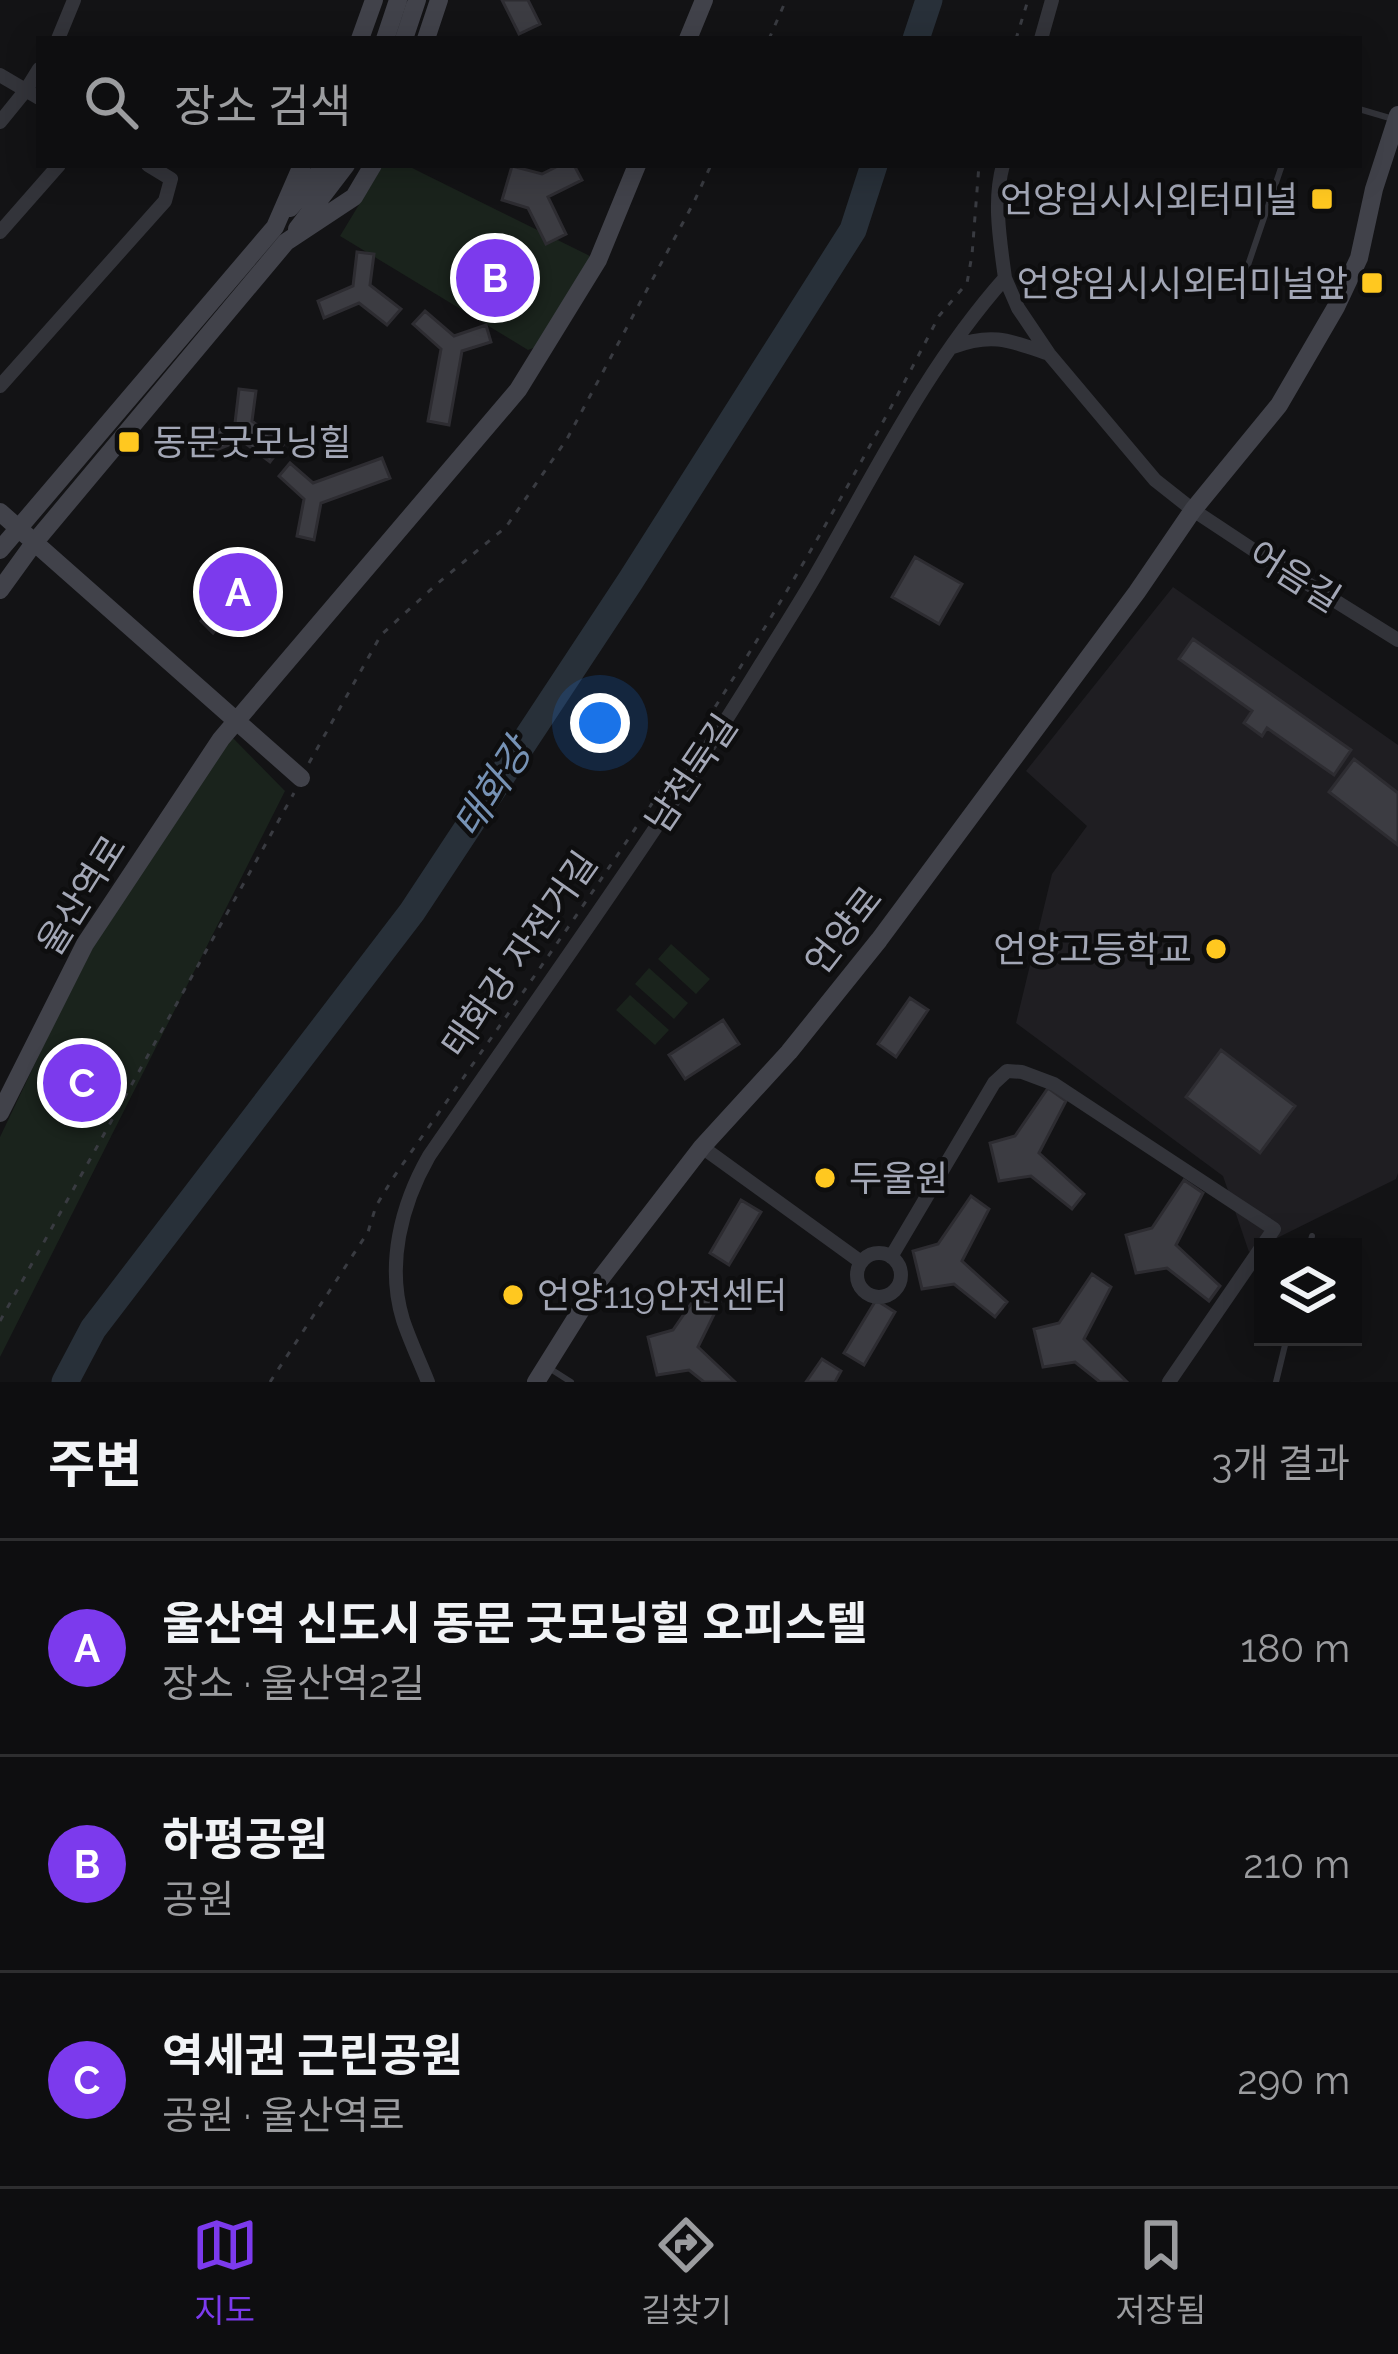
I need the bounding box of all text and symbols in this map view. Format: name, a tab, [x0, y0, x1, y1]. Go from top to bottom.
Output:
search box	[36, 36, 1362, 168]
icon: search	[78, 69, 144, 135]
text: 장소 검색	[174, 80, 351, 133]
place label: 언양임시시외터미널	[1000, 178, 1298, 220]
marker: 언양임시시외터미널	[1309, 186, 1335, 212]
pin: B	[456, 233, 534, 323]
place label: 언양임시시외터미널앞	[1017, 262, 1348, 304]
marker: 언양임시시외터미널앞	[1359, 270, 1385, 296]
place label: 동문굿모닝힐	[153, 421, 352, 463]
marker: 동문굿모닝힐	[116, 429, 142, 455]
street label: 어음길	[1242, 532, 1348, 620]
pin: A	[199, 547, 277, 637]
your location	[570, 693, 630, 753]
street label: 남천둑길	[637, 706, 745, 840]
water label: 태화강	[443, 726, 543, 846]
street label: 울산역로	[28, 828, 134, 962]
street label: 태화강 자전거길	[433, 843, 605, 1065]
street label: 언양로	[796, 878, 890, 982]
place label: 언양고등학교	[993, 928, 1192, 970]
marker: 언양고등학교	[1203, 936, 1229, 962]
pin: C	[43, 1038, 121, 1128]
place label: 두울원	[849, 1157, 948, 1199]
marker: 두울원	[812, 1165, 838, 1191]
map controls	[1254, 1238, 1362, 1346]
button: layers	[1254, 1238, 1362, 1346]
place label: 언양119안전센터	[537, 1274, 788, 1316]
marker: 언양119안전센터	[500, 1282, 526, 1308]
text: 주변	[48, 1434, 142, 1494]
text: 3개 결과	[1212, 1440, 1350, 1486]
text: 울산역 신도시 동문 굿모닝힐 오피스텔	[162, 1597, 868, 1650]
text: A	[74, 1625, 100, 1671]
text: 180 m	[1241, 1625, 1350, 1671]
text: 장소 · 울산역2길	[162, 1660, 425, 1706]
text: 하평공원	[162, 1813, 328, 1866]
text: B	[74, 1841, 100, 1887]
text: 210 m	[1243, 1841, 1350, 1887]
text: 공원	[162, 1876, 234, 1922]
text: 역세권 근린공원	[162, 2029, 463, 2082]
text: C	[74, 2057, 100, 2103]
text: 290 m	[1237, 2057, 1350, 2103]
text: 공원 · 울산역로	[162, 2092, 405, 2138]
tab: 지도	[192, 2212, 258, 2332]
tab: 길찾기	[641, 2212, 732, 2332]
tab: 저장됨	[1115, 2212, 1206, 2332]

